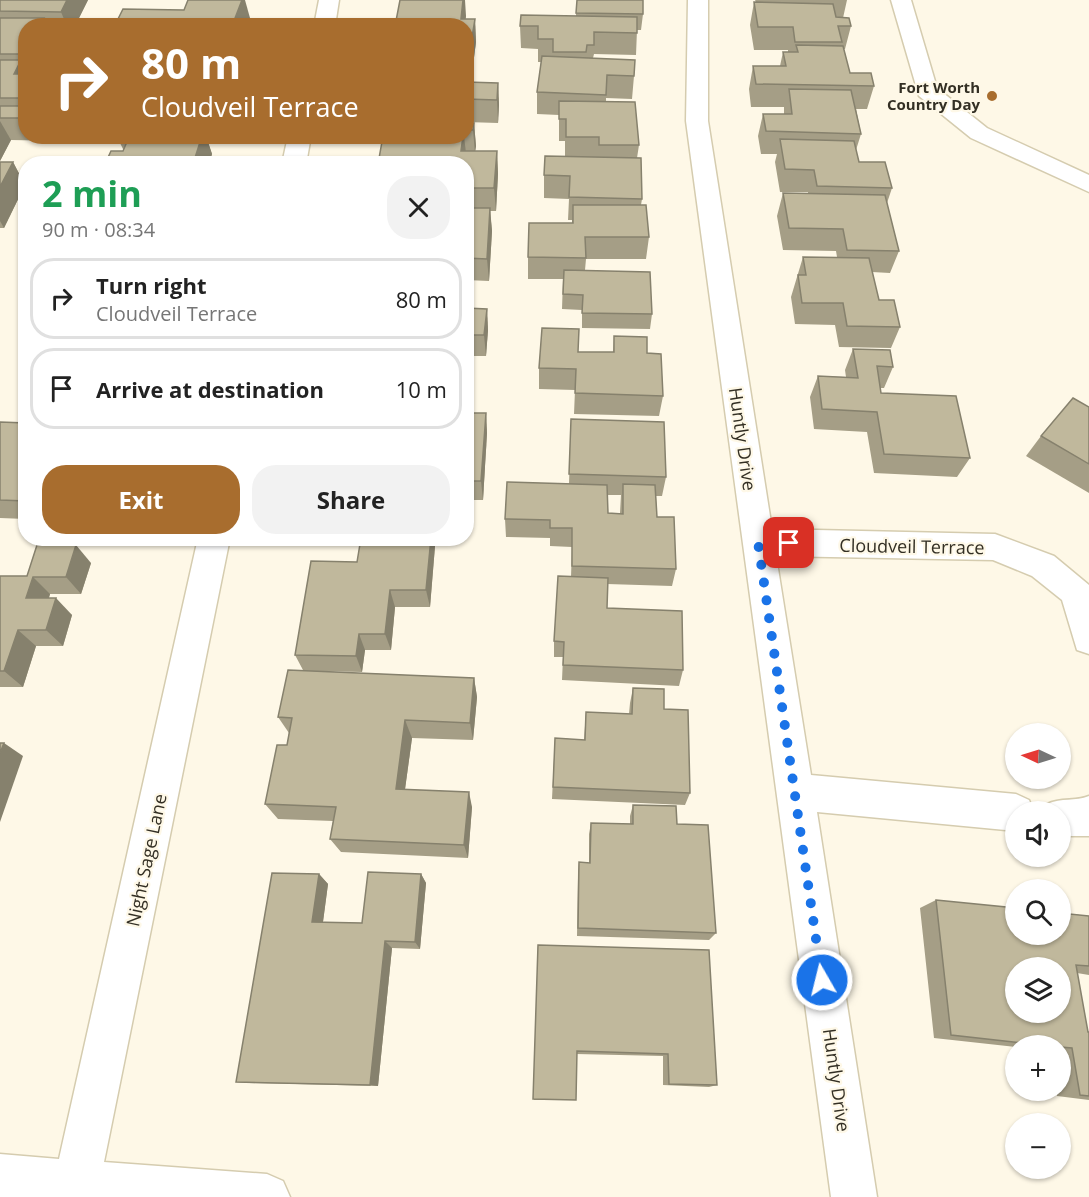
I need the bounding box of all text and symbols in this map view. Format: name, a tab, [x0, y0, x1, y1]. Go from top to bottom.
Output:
text: 80 m	[141, 34, 241, 91]
icon: right	[42, 42, 120, 120]
place label: Fort Worth Country Day	[887, 77, 980, 114]
text: Cloudveil Terrace	[141, 88, 359, 125]
marker: Fort Worth Country Day	[985, 89, 999, 103]
text: 2 min	[42, 169, 142, 218]
button: close	[387, 176, 450, 239]
text: 90 m · 08:34	[42, 216, 155, 243]
text: Turn right	[96, 270, 207, 300]
icon: right	[45, 282, 78, 315]
text: 80 m	[396, 284, 447, 314]
text: Cloudveil Terrace	[96, 300, 257, 327]
icon: arrive	[45, 372, 78, 405]
text: Arrive at destination	[96, 374, 324, 404]
text: 10 m	[396, 374, 447, 404]
street label: Huntly Drive	[724, 386, 762, 492]
button: Exit	[42, 465, 240, 534]
button: Share	[252, 465, 450, 534]
pin	[763, 517, 814, 568]
icon: arrive	[772, 526, 805, 559]
street label: Cloudveil Terrace	[839, 533, 985, 559]
north arrow	[1005, 723, 1071, 789]
map controls	[1005, 723, 1071, 1179]
street label: Night Sage Lane	[120, 791, 172, 929]
button: sound	[1005, 801, 1071, 867]
button: search	[1005, 879, 1071, 945]
position arrow	[790, 948, 854, 1012]
button: layers	[1005, 957, 1071, 1023]
street label: Huntly Drive	[818, 1027, 856, 1133]
button: +	[1005, 1035, 1071, 1101]
button: −	[1005, 1113, 1071, 1179]

